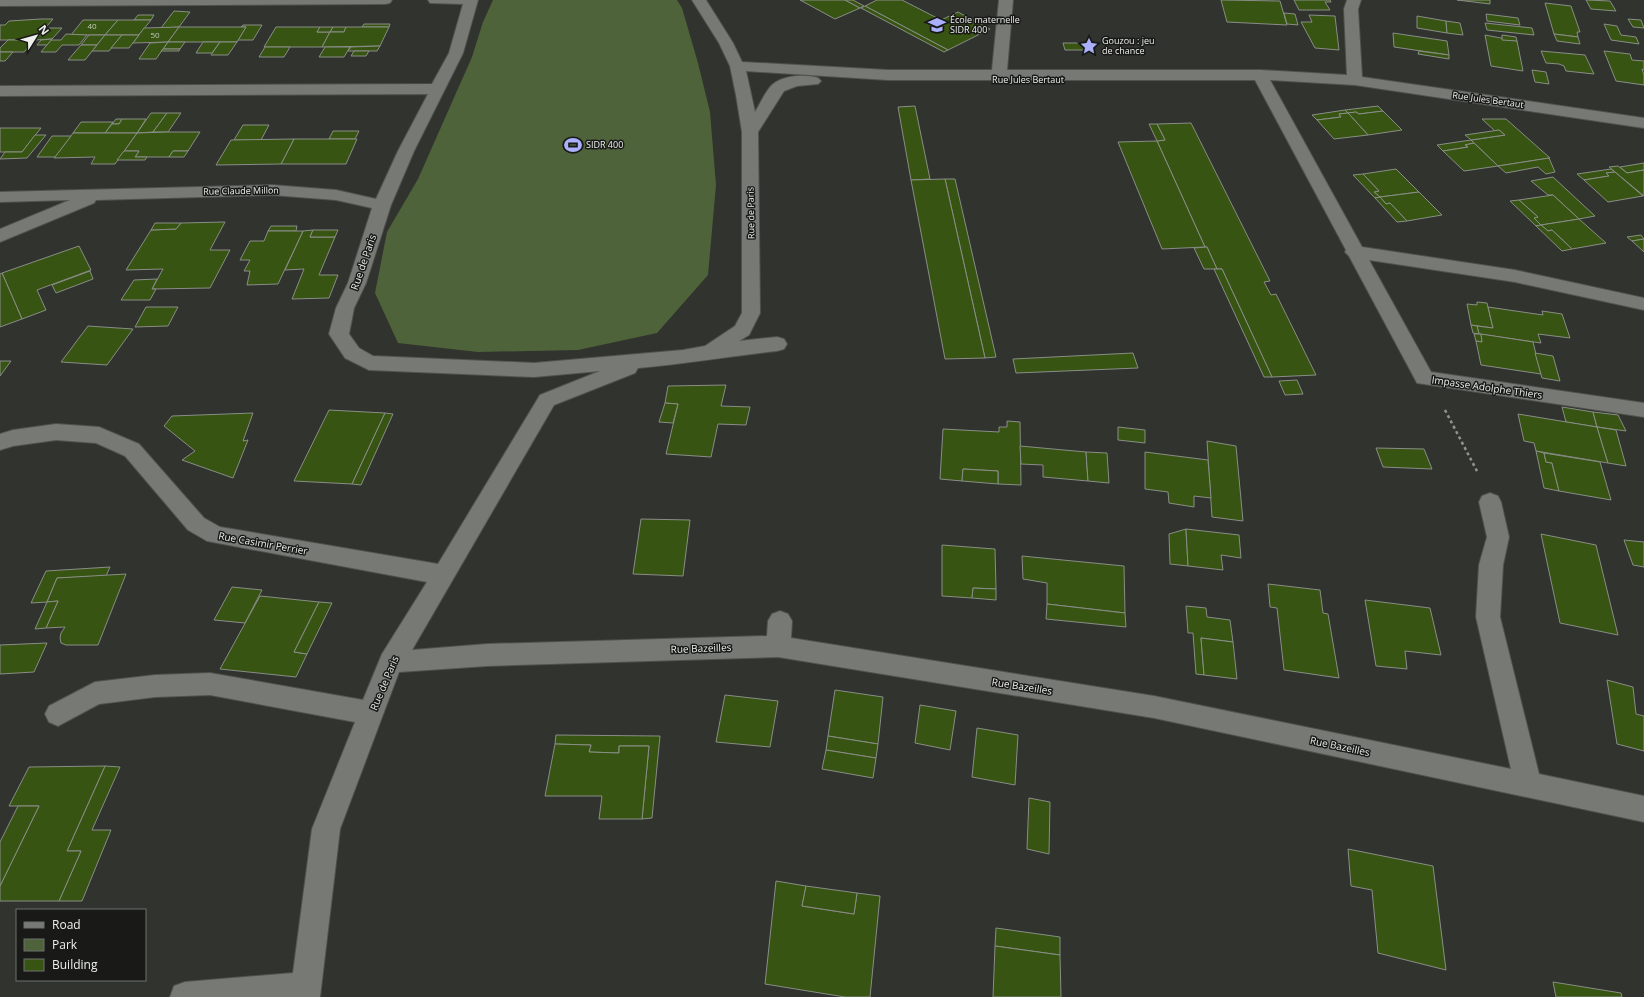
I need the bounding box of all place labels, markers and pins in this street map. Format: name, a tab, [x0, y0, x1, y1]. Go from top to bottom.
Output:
place label: École maternelle SIDR 400	[950, 13, 1020, 36]
school or university icon: École maternelle SIDR 400	[927, 15, 947, 35]
place label: Gouzou : jeu de chance	[1102, 34, 1155, 57]
place icon: Gouzou : jeu de chance	[1079, 36, 1099, 56]
sports icon: SIDR 400	[563, 135, 583, 155]
place label: SIDR 400	[586, 138, 623, 151]

